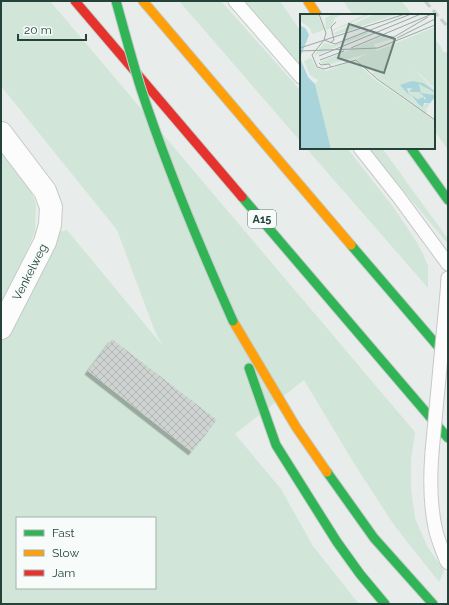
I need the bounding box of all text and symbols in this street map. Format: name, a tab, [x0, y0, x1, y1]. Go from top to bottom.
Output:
inset map	[300, 14, 435, 149]
scale bar	[18, 16, 86, 42]
text: 20 m	[24, 23, 52, 37]
road number: A15	[248, 210, 276, 228]
street label: Venkelweg	[10, 241, 50, 303]
legend	[16, 517, 156, 589]
text: Fast	[52, 526, 75, 540]
text: Slow	[52, 546, 79, 560]
text: Jam	[52, 566, 75, 580]

